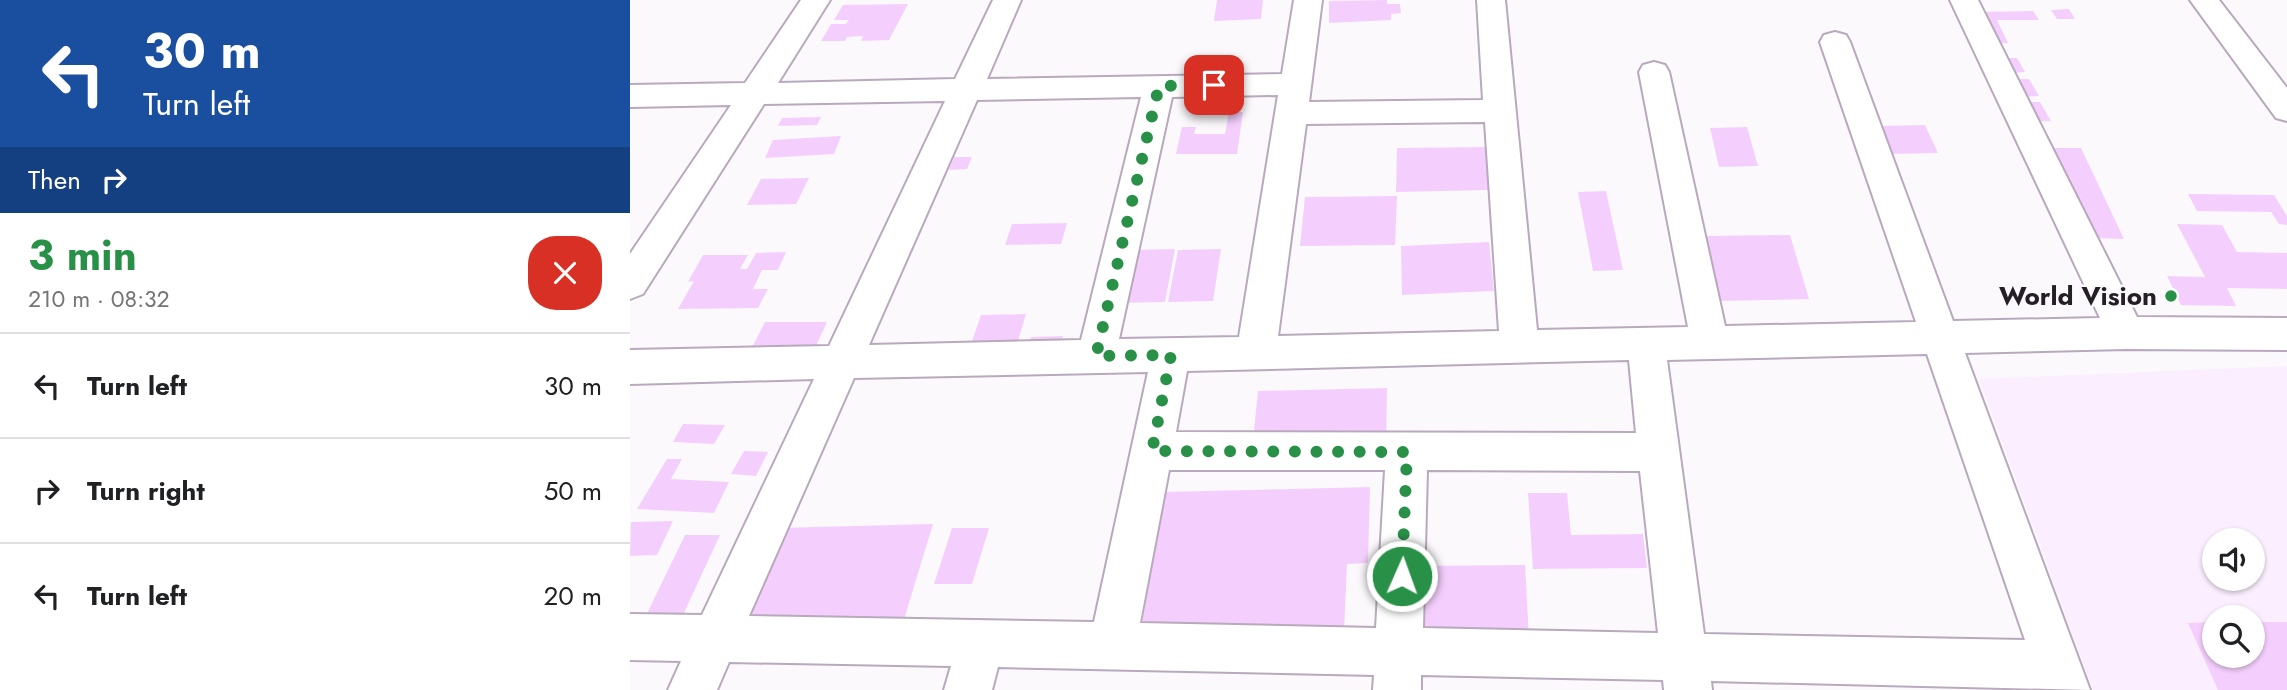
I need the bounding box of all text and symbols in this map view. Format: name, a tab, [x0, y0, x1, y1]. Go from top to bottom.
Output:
text: 30 m	[143, 16, 261, 86]
icon: left	[28, 28, 119, 119]
pin	[1184, 55, 1244, 115]
icon: arrive	[1195, 66, 1233, 104]
text: Turn left	[143, 81, 250, 127]
text: Then	[28, 161, 81, 199]
icon: right	[95, 161, 133, 199]
text: 3 min	[28, 225, 137, 286]
button: close	[528, 236, 602, 310]
place label: World Vision	[1999, 277, 2157, 315]
text: 210 m · 08:32	[28, 282, 170, 316]
marker: World Vision	[2163, 288, 2179, 304]
icon: left	[28, 367, 66, 405]
text: Turn left	[87, 367, 187, 405]
text: 30 m	[544, 367, 602, 405]
icon: right	[28, 472, 66, 510]
text: Turn right	[87, 472, 205, 510]
text: 50 m	[544, 472, 602, 510]
map controls	[2202, 528, 2265, 668]
button: sound	[2202, 528, 2265, 591]
position arrow	[1365, 539, 1439, 613]
icon: left	[28, 577, 66, 615]
text: Turn left	[87, 577, 187, 615]
text: 20 m	[544, 577, 602, 615]
button: search	[2202, 605, 2265, 668]

